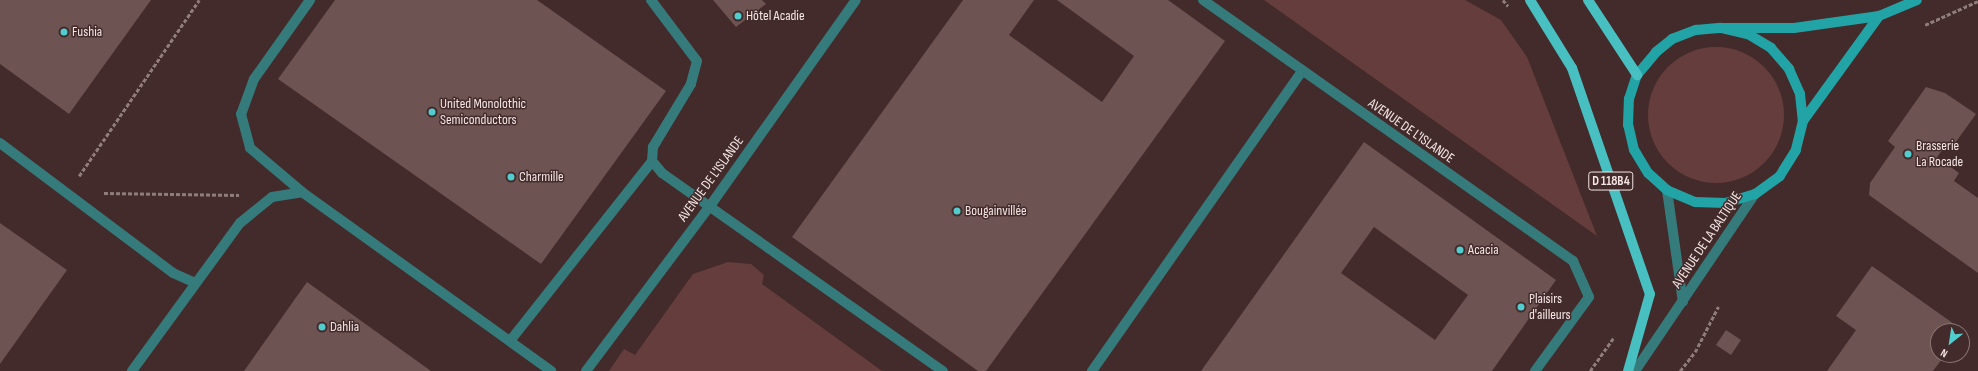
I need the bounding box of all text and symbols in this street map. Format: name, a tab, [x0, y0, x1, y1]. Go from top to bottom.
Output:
place label: Hôtel Acadie	[746, 8, 805, 24]
marker: Hôtel Acadie	[733, 11, 743, 21]
place label: Fushia	[72, 24, 102, 40]
marker: Fushia	[59, 27, 69, 37]
street label: AVENUE DE L'ISLANDE	[1365, 95, 1457, 167]
place label: United Monolothic Semiconductors	[440, 96, 526, 128]
marker: United Monolothic Semiconductors	[427, 107, 437, 117]
street label: AVENUE DE L'ISLANDE	[674, 133, 748, 225]
place label: Brasserie La Rocade	[1916, 138, 1963, 170]
marker: Brasserie La Rocade	[1903, 149, 1913, 159]
place label: Charmille	[519, 169, 564, 185]
road number: D 118B4	[1588, 170, 1634, 192]
marker: Charmille	[506, 172, 516, 182]
street label: AVENUE DE LA BALTIQUE	[1669, 189, 1745, 291]
place label: Bougainvillée	[965, 203, 1027, 219]
marker: Bougainvillée	[952, 206, 962, 216]
place label: Acacia	[1468, 242, 1499, 258]
marker: Acacia	[1455, 245, 1465, 255]
place label: Plaisirs d'ailleurs	[1529, 291, 1571, 324]
marker: Plaisirs d'ailleurs	[1516, 302, 1526, 312]
place label: Dahlia	[330, 319, 359, 335]
marker: Dahlia	[317, 322, 327, 332]
north arrow	[1930, 323, 1970, 363]
text: N	[1938, 346, 1950, 360]

